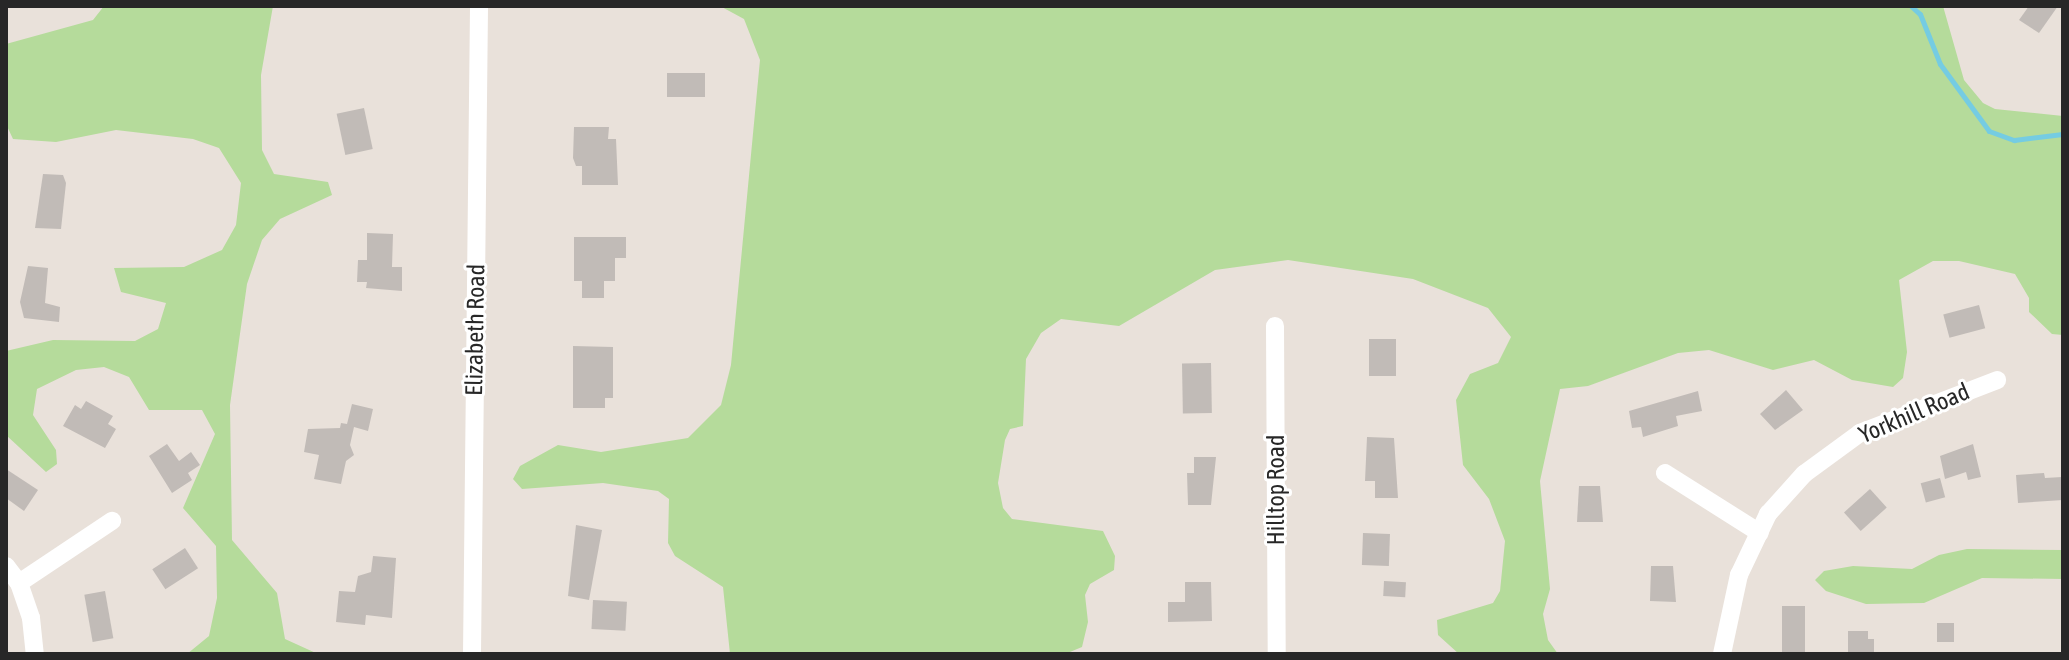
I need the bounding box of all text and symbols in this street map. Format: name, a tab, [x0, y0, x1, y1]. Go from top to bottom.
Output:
street label: Elizabeth Road	[459, 264, 491, 396]
street label: Yorkhill Road	[1854, 377, 1974, 449]
street label: Hilltop Road	[1262, 435, 1290, 545]

